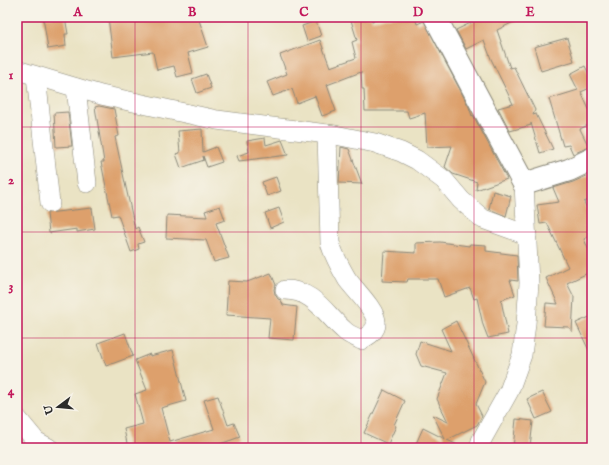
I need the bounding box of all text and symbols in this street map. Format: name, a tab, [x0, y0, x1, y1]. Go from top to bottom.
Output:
text: A	[73, 4, 84, 21]
text: B	[188, 4, 197, 21]
text: C	[299, 4, 309, 21]
text: D	[413, 4, 424, 21]
text: E	[525, 4, 535, 21]
text: 1	[9, 67, 14, 84]
text: 2	[8, 172, 14, 189]
text: 3	[9, 278, 14, 295]
text: 4	[8, 383, 15, 400]
north arrow	[38, 387, 78, 427]
text: U	[41, 402, 58, 417]

